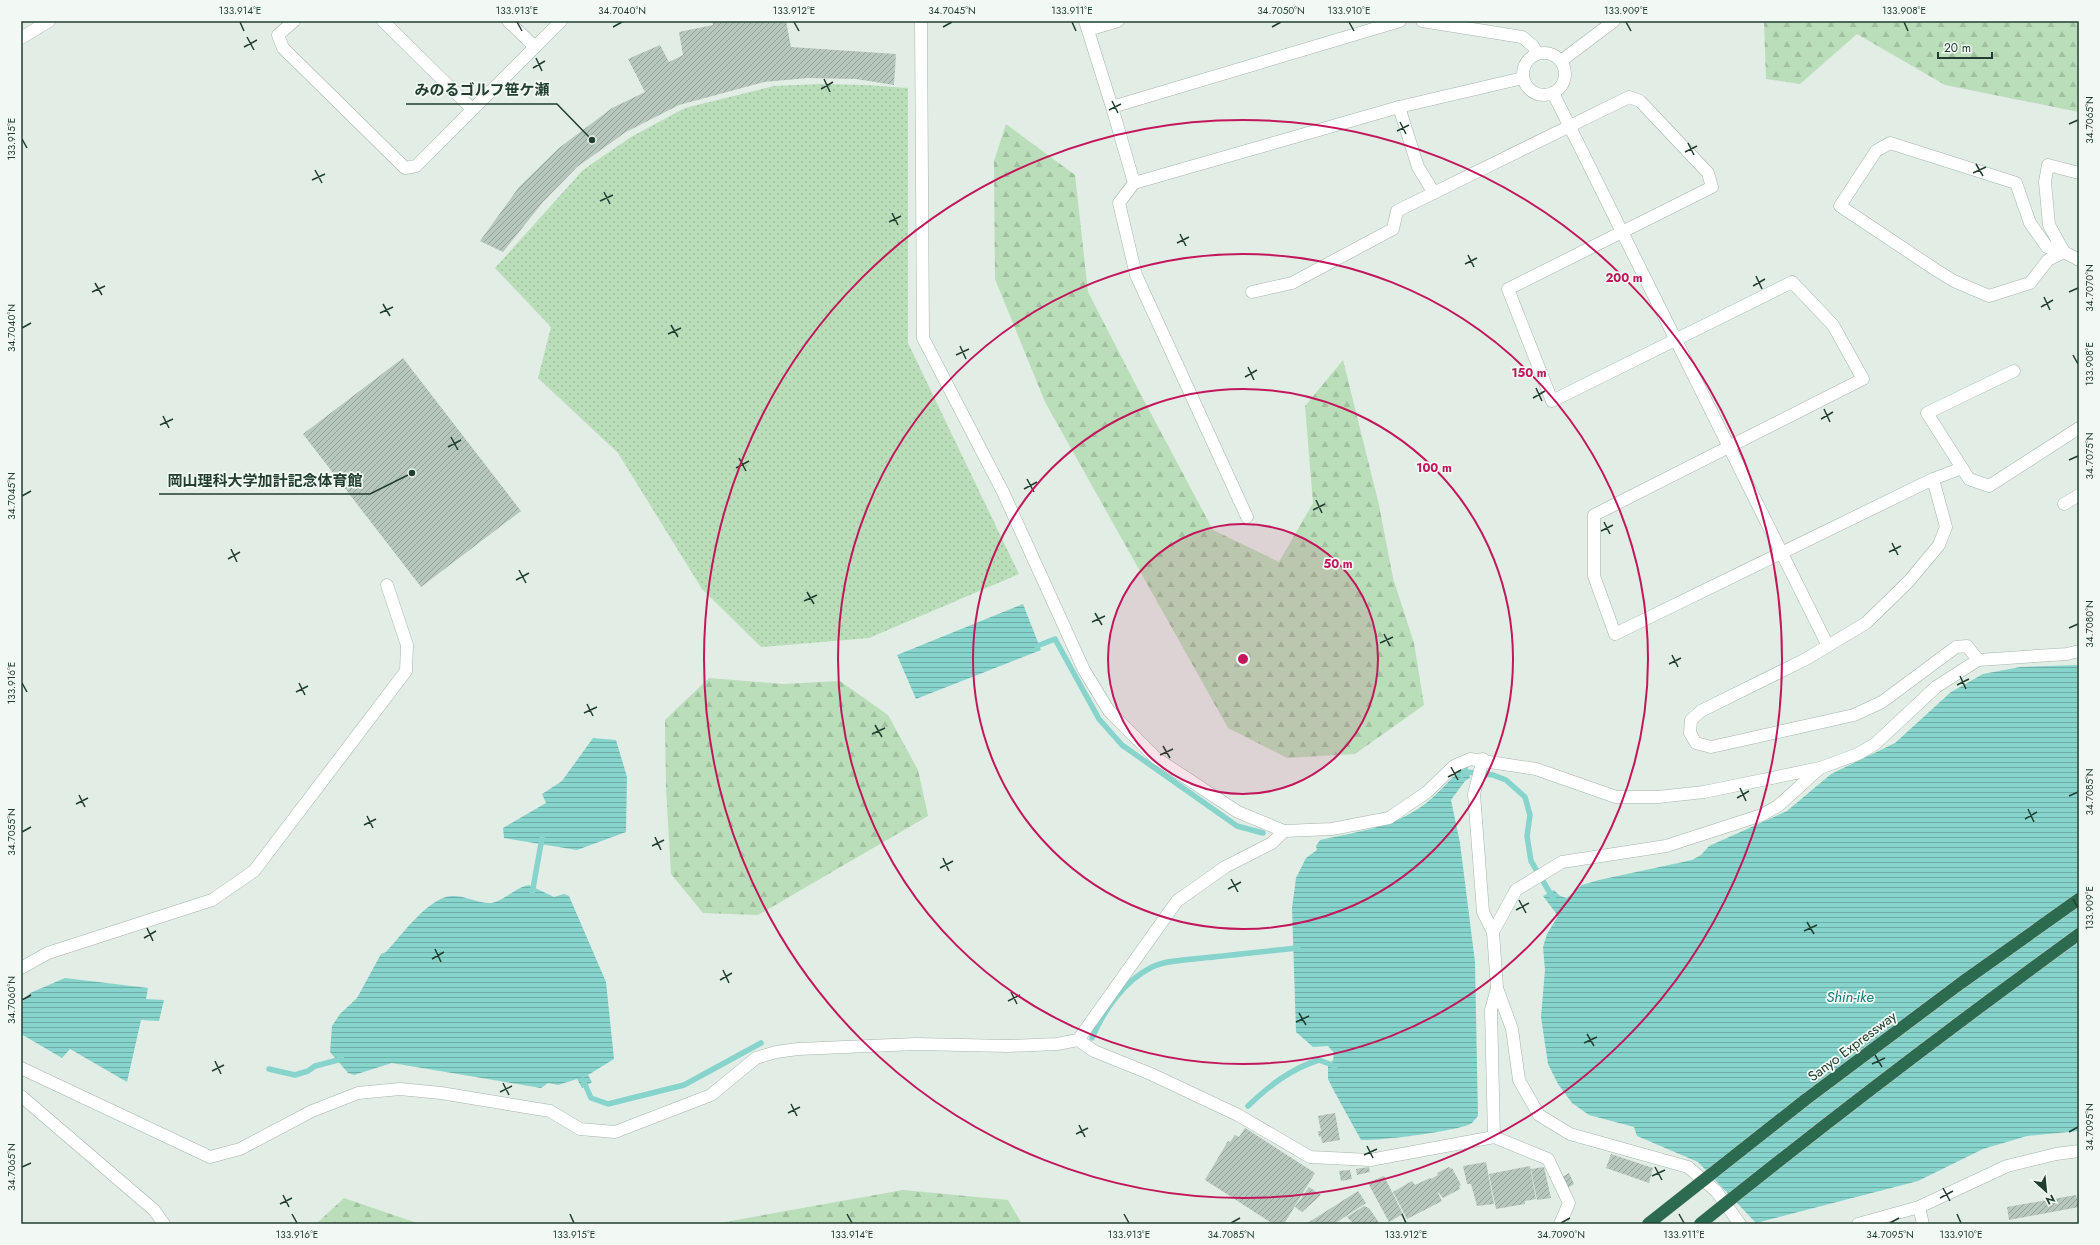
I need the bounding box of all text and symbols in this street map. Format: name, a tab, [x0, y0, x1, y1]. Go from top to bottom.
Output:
text: 133.914°E	[219, 3, 261, 18]
text: 133.913°E	[496, 3, 538, 18]
text: 34.7040°N	[598, 3, 646, 18]
text: 133.912°E	[773, 3, 815, 18]
text: 34.7045°N	[928, 3, 976, 18]
text: 133.911°E	[1051, 3, 1093, 18]
text: 34.7050°N	[1257, 3, 1305, 18]
text: 133.910°E	[1328, 3, 1370, 18]
text: 133.909°E	[1604, 3, 1648, 18]
text: 133.908°E	[1882, 3, 1926, 18]
scale bar	[1938, 34, 1992, 60]
text: 20 m	[1944, 39, 1971, 57]
callout: みのるゴルフ笹ケ瀬	[406, 77, 557, 104]
text: みのるゴルフ笹ケ瀬	[414, 79, 550, 101]
text: 34.7065°N	[2082, 96, 2097, 144]
text: 133.915°E	[4, 118, 19, 160]
text: 34.7070°N	[2082, 264, 2097, 312]
text: 200 m	[1605, 269, 1643, 287]
text: 34.7040°N	[4, 304, 19, 352]
text: 133.908°E	[2082, 342, 2097, 386]
text: 150 m	[1511, 364, 1547, 382]
text: 34.7075°N	[2082, 433, 2097, 479]
text: 100 m	[1416, 459, 1452, 477]
callout: 岡山理科大学加計記念体育館	[159, 467, 370, 494]
text: 岡山理科大学加計記念体育館	[167, 470, 363, 492]
text: 34.7045°N	[4, 472, 19, 520]
text: 50 m	[1323, 555, 1353, 573]
text: 34.7080°N	[2082, 600, 2097, 648]
centre of rings	[1236, 652, 1250, 666]
text: 133.916°E	[4, 662, 19, 704]
text: 34.7085°N	[2082, 768, 2097, 816]
text: 34.7055°N	[4, 808, 19, 856]
text: 133.909°E	[2082, 886, 2097, 930]
text: 34.7060°N	[4, 976, 19, 1024]
water label: Shin-ike	[1826, 986, 1874, 1008]
street label: Sanyo Expressway	[1803, 1005, 1901, 1086]
text: 34.7095°N	[2082, 1103, 2097, 1151]
text: 34.7065°N	[4, 1143, 19, 1191]
north arrow	[2026, 1171, 2066, 1211]
text: N	[2043, 1191, 2058, 1209]
text: 133.916°E	[276, 1227, 318, 1242]
text: 133.915°E	[553, 1227, 595, 1242]
text: 133.914°E	[831, 1227, 873, 1242]
text: 133.913°E	[1108, 1227, 1150, 1242]
text: 34.7085°N	[1207, 1227, 1255, 1242]
text: 133.912°E	[1385, 1227, 1427, 1242]
text: 34.7090°N	[1537, 1227, 1585, 1242]
text: 133.911°E	[1663, 1227, 1705, 1242]
text: 34.7095°N	[1866, 1227, 1914, 1242]
text: 133.910°E	[1940, 1227, 1982, 1242]

